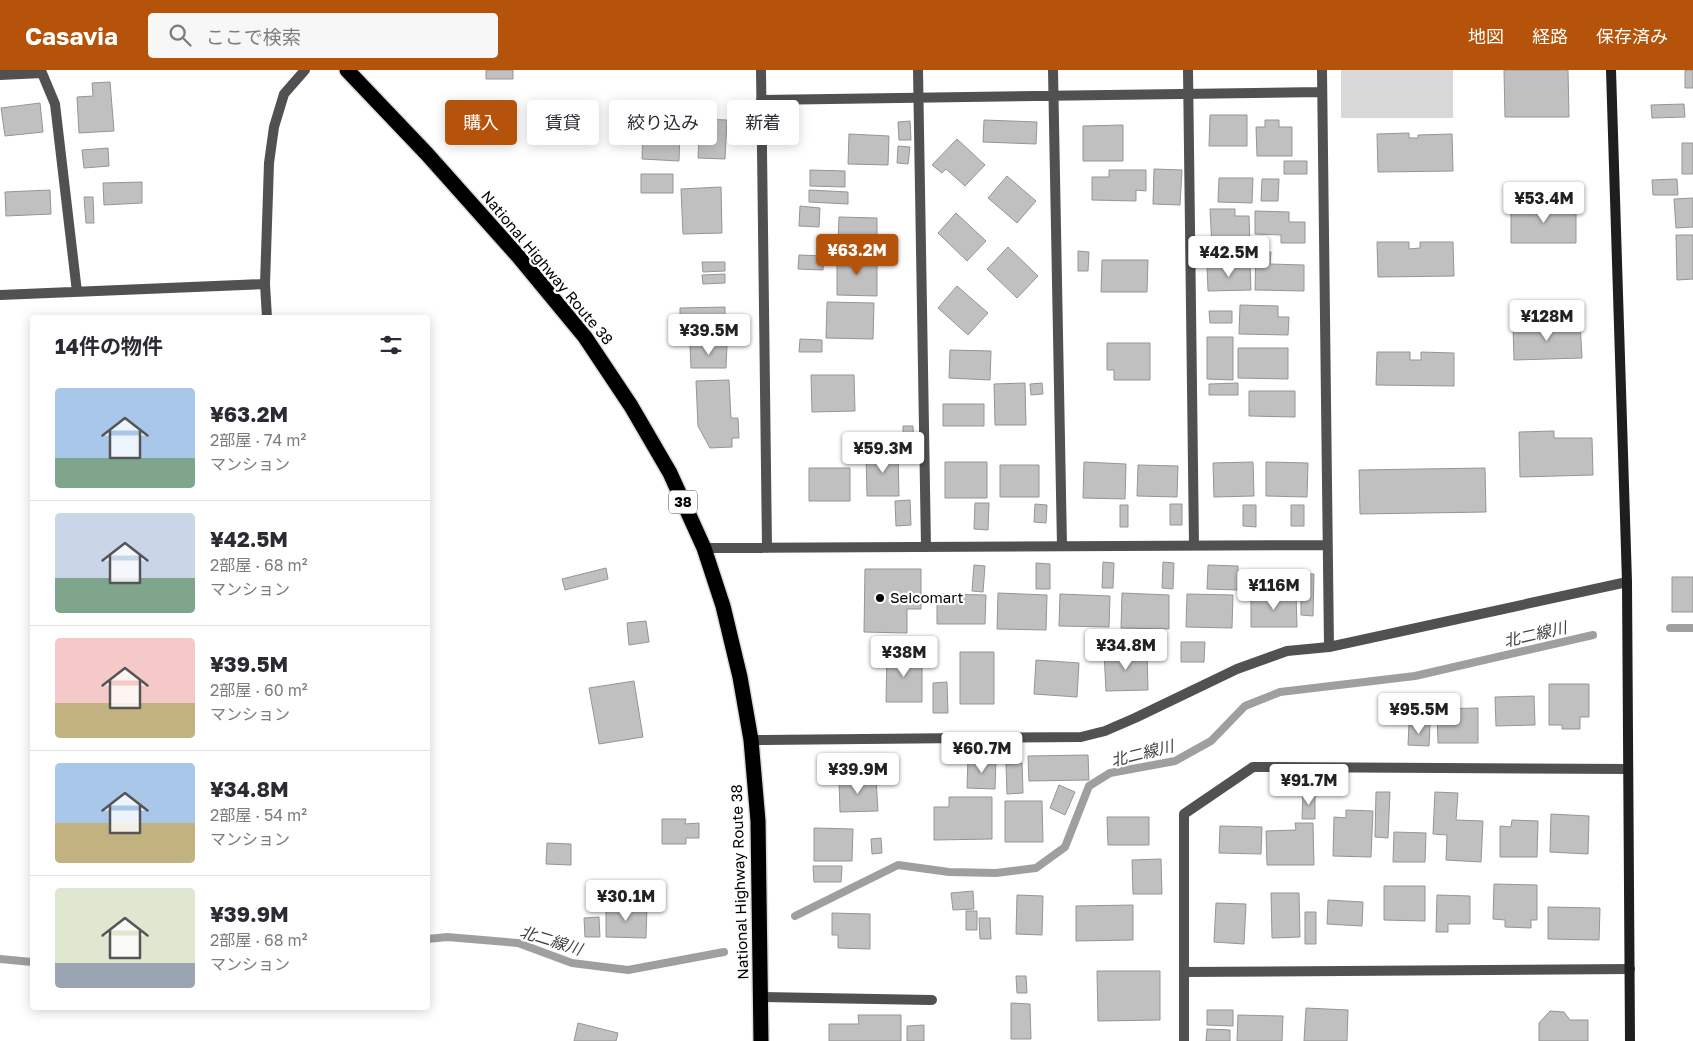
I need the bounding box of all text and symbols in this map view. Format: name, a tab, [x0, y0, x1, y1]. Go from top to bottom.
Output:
search box	[148, 13, 498, 58]
text: Casavia	[25, 21, 118, 50]
icon: search	[166, 21, 194, 49]
text: ここで検索	[206, 25, 301, 48]
text: 地図	[1468, 25, 1504, 47]
text: 経路	[1532, 25, 1568, 47]
text: 保存済み	[1596, 25, 1668, 47]
chip: 購入	[445, 100, 517, 145]
chip: 賃貸	[527, 100, 599, 145]
chip: 絞り込み	[609, 100, 717, 145]
chip: 新着	[727, 100, 799, 145]
pin: ¥53.4M	[1503, 182, 1585, 224]
street label: National Highway Route 38	[478, 187, 617, 348]
text: ¥53.4M	[1514, 188, 1574, 208]
pin: ¥63.2M	[816, 234, 898, 276]
pin: ¥42.5M	[1188, 236, 1270, 278]
text: ¥63.2M	[827, 240, 887, 260]
text: ¥42.5M	[1199, 242, 1259, 262]
pin: ¥128M	[1512, 300, 1582, 342]
text: ¥128M	[1520, 306, 1574, 326]
pin: ¥39.5M	[668, 314, 750, 356]
text: ¥39.5M	[679, 320, 739, 340]
icon: filters	[377, 331, 405, 359]
text: 14件の物件	[55, 333, 163, 359]
text: ¥63.2M	[210, 401, 288, 427]
icon: home	[95, 408, 155, 468]
text: 2部屋 · 74 m²	[210, 430, 306, 450]
pin: ¥59.3M	[842, 432, 924, 474]
text: ¥59.3M	[853, 438, 913, 458]
text: マンション	[210, 454, 290, 474]
road number: 38	[669, 491, 697, 514]
text: ¥42.5M	[210, 526, 288, 552]
icon: home	[95, 533, 155, 593]
text: 2部屋 · 68 m²	[210, 555, 307, 575]
pin: ¥116M	[1239, 568, 1309, 611]
text: ¥116M	[1248, 575, 1300, 595]
text: マンション	[210, 579, 290, 599]
place label: Seicomart	[890, 588, 963, 606]
marker: Seicomart	[874, 592, 886, 604]
water label: 北二線川	[1502, 617, 1570, 651]
pin: ¥34.8M	[1085, 628, 1167, 671]
text: ¥34.8M	[1096, 635, 1156, 655]
pin: ¥38M	[874, 636, 934, 678]
text: ¥38M	[882, 642, 926, 662]
text: ¥39.5M	[210, 651, 288, 677]
icon: home	[95, 658, 155, 718]
text: 2部屋 · 60 m²	[210, 680, 308, 700]
pin: ¥95.5M	[1378, 692, 1460, 735]
text: ¥95.5M	[1389, 699, 1449, 719]
text: マンション	[210, 704, 290, 724]
pin: ¥60.7M	[941, 732, 1023, 774]
water label: 北二線川	[1109, 735, 1177, 770]
text: ¥60.7M	[952, 738, 1012, 758]
pin: ¥39.9M	[817, 752, 899, 795]
text: ¥39.9M	[828, 759, 888, 779]
pin: ¥91.7M	[1268, 764, 1350, 806]
text: ¥91.7M	[1280, 770, 1338, 790]
text: ¥34.8M	[210, 776, 289, 802]
icon: home	[95, 783, 155, 843]
street label: National Highway Route 38	[727, 784, 751, 980]
text: 2部屋 · 54 m²	[210, 805, 307, 825]
text: マンション	[210, 829, 290, 849]
pin: ¥30.1M	[585, 880, 667, 922]
text: ¥30.1M	[597, 886, 655, 906]
text: ¥39.9M	[210, 901, 289, 927]
icon: home	[95, 908, 155, 968]
water label: 北二線川	[517, 921, 586, 960]
text: 2部屋 · 68 m²	[210, 930, 307, 950]
text: マンション	[210, 954, 290, 974]

